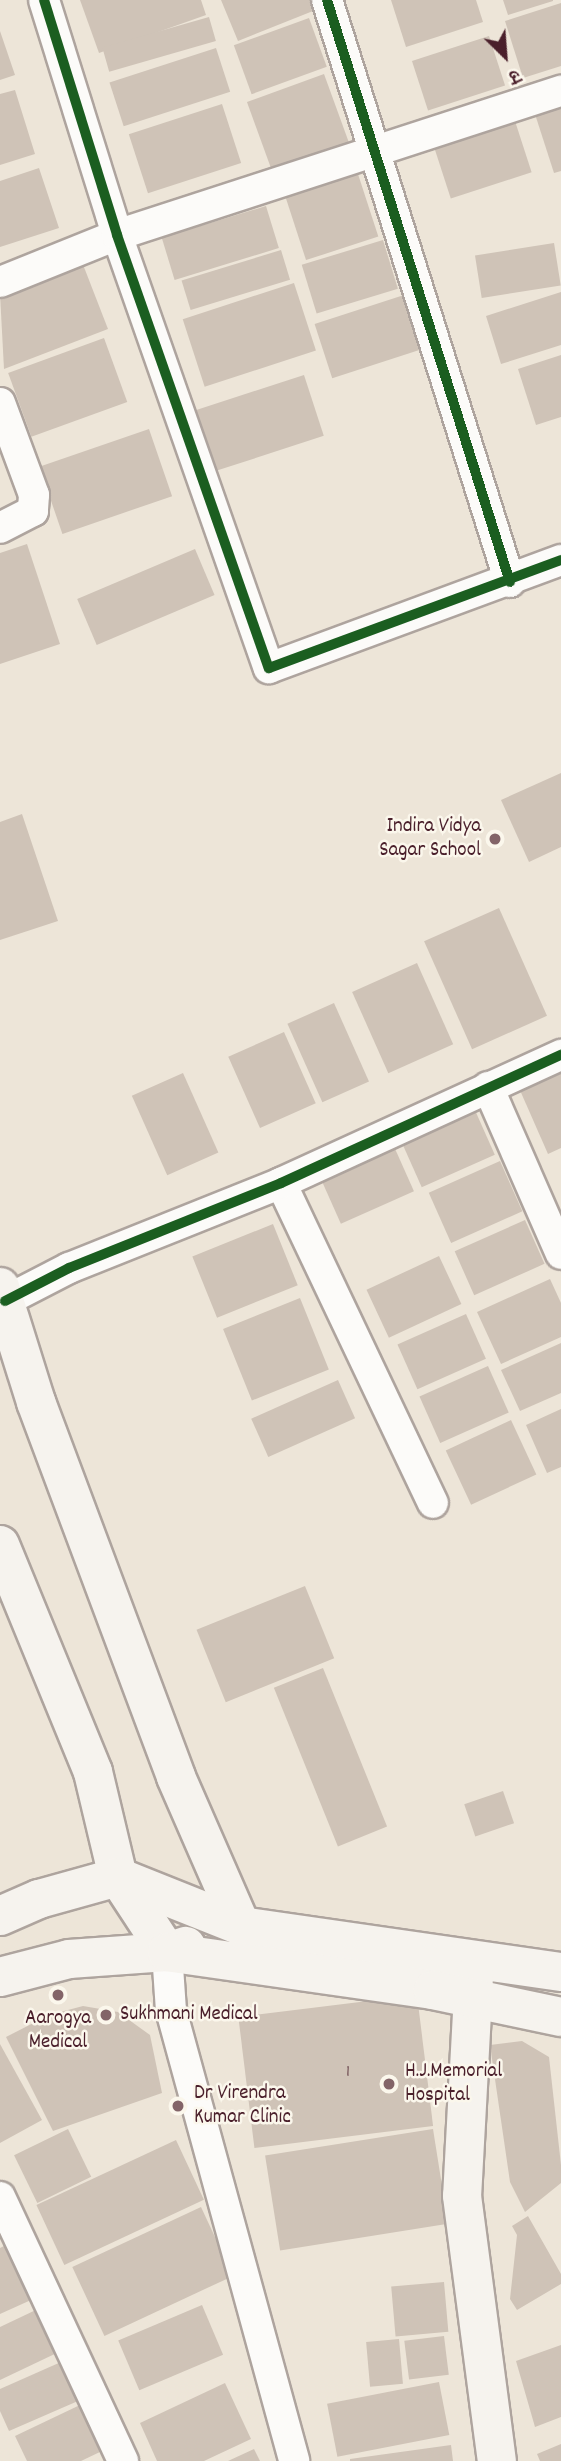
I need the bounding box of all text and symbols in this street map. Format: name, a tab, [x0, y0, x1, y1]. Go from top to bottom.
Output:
north arrow	[470, 21, 540, 91]
text: उ	[504, 61, 525, 90]
place label: Indira Vidya Sagar School	[379, 814, 481, 864]
marker: Indira Vidya Sagar School	[487, 831, 503, 847]
marker: Aarogya Medical	[50, 1987, 66, 2003]
place label: Sukhmani Medical	[120, 2002, 258, 2028]
place label: Aarogya Medical	[25, 2006, 91, 2056]
marker: Sukhmani Medical	[98, 2007, 114, 2023]
place label: H.J.Memorial Hospital	[405, 2059, 502, 2109]
house number: 1	[346, 2062, 350, 2084]
marker: H.J.Memorial Hospital	[379, 2074, 399, 2094]
place label: Dr Virendra Kumar Clinic	[194, 2081, 291, 2131]
marker: Dr Virendra Kumar Clinic	[168, 2096, 188, 2116]

